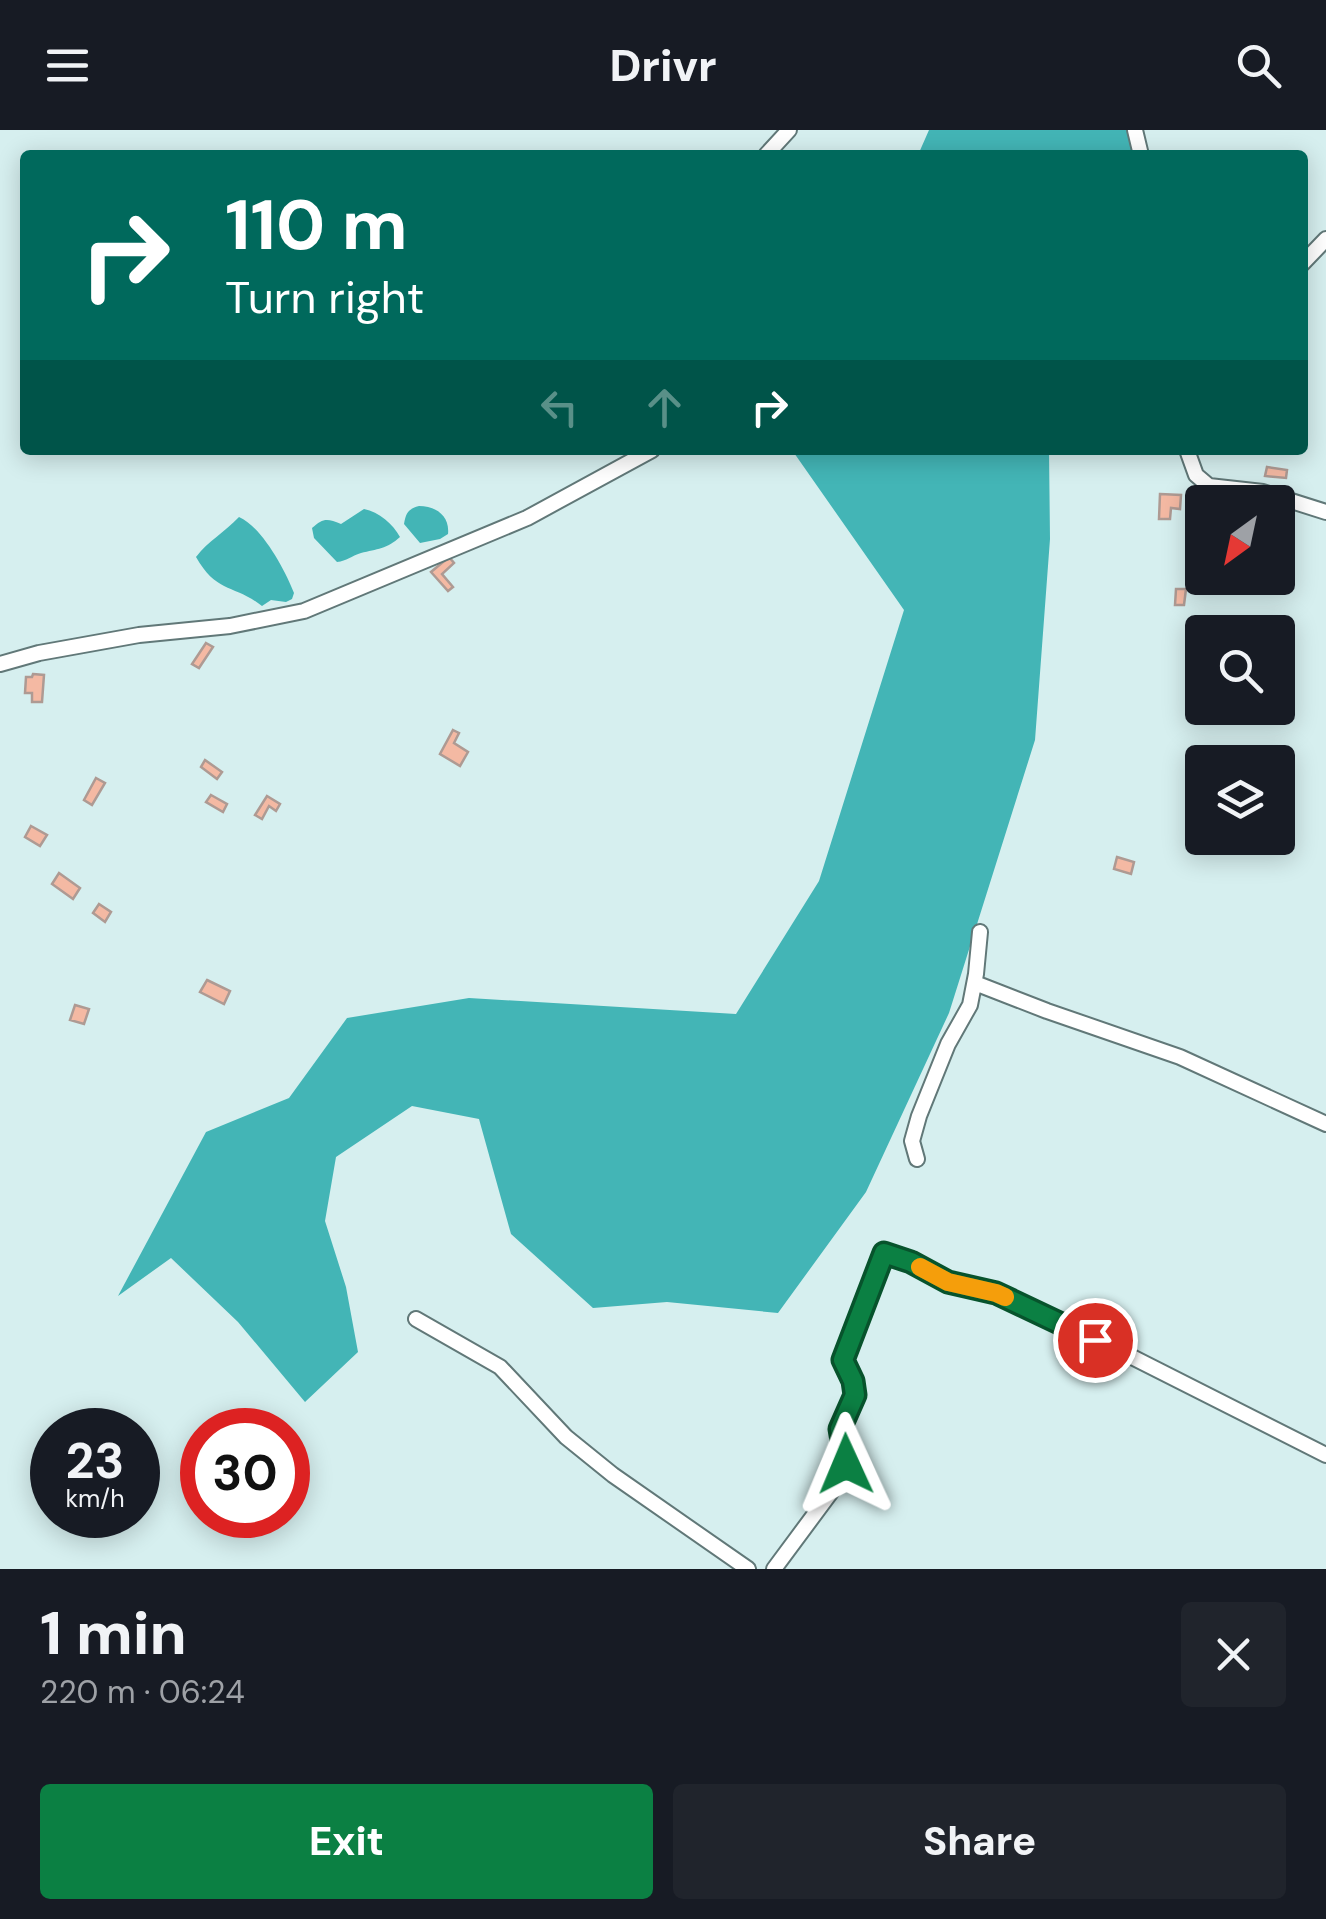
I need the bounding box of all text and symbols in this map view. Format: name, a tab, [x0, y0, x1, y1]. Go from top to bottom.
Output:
text: Drivr	[609, 36, 717, 95]
icon: menu	[40, 38, 95, 93]
icon: search	[1231, 38, 1286, 93]
text: 110 m	[225, 180, 408, 271]
icon: right	[60, 190, 190, 320]
text: Turn right	[225, 268, 424, 327]
icon: left	[532, 380, 587, 435]
icon: ahead	[637, 380, 692, 435]
icon: right	[742, 380, 797, 435]
north arrow	[1185, 485, 1295, 595]
map controls	[1185, 485, 1295, 855]
button: search	[1185, 615, 1295, 725]
button: layers	[1185, 745, 1295, 855]
pin	[1053, 1298, 1138, 1383]
icon: arrive	[1068, 1313, 1123, 1368]
speed limit sign: 30	[180, 1408, 310, 1538]
position arrow	[794, 1412, 898, 1516]
text: 23	[66, 1428, 125, 1494]
text: km/h	[65, 1482, 125, 1515]
text: 1 min	[40, 1594, 187, 1673]
button: close	[1181, 1602, 1286, 1707]
text: 220 m · 06:24	[40, 1671, 245, 1713]
button: Exit	[40, 1784, 653, 1899]
button: Share	[673, 1784, 1286, 1899]

